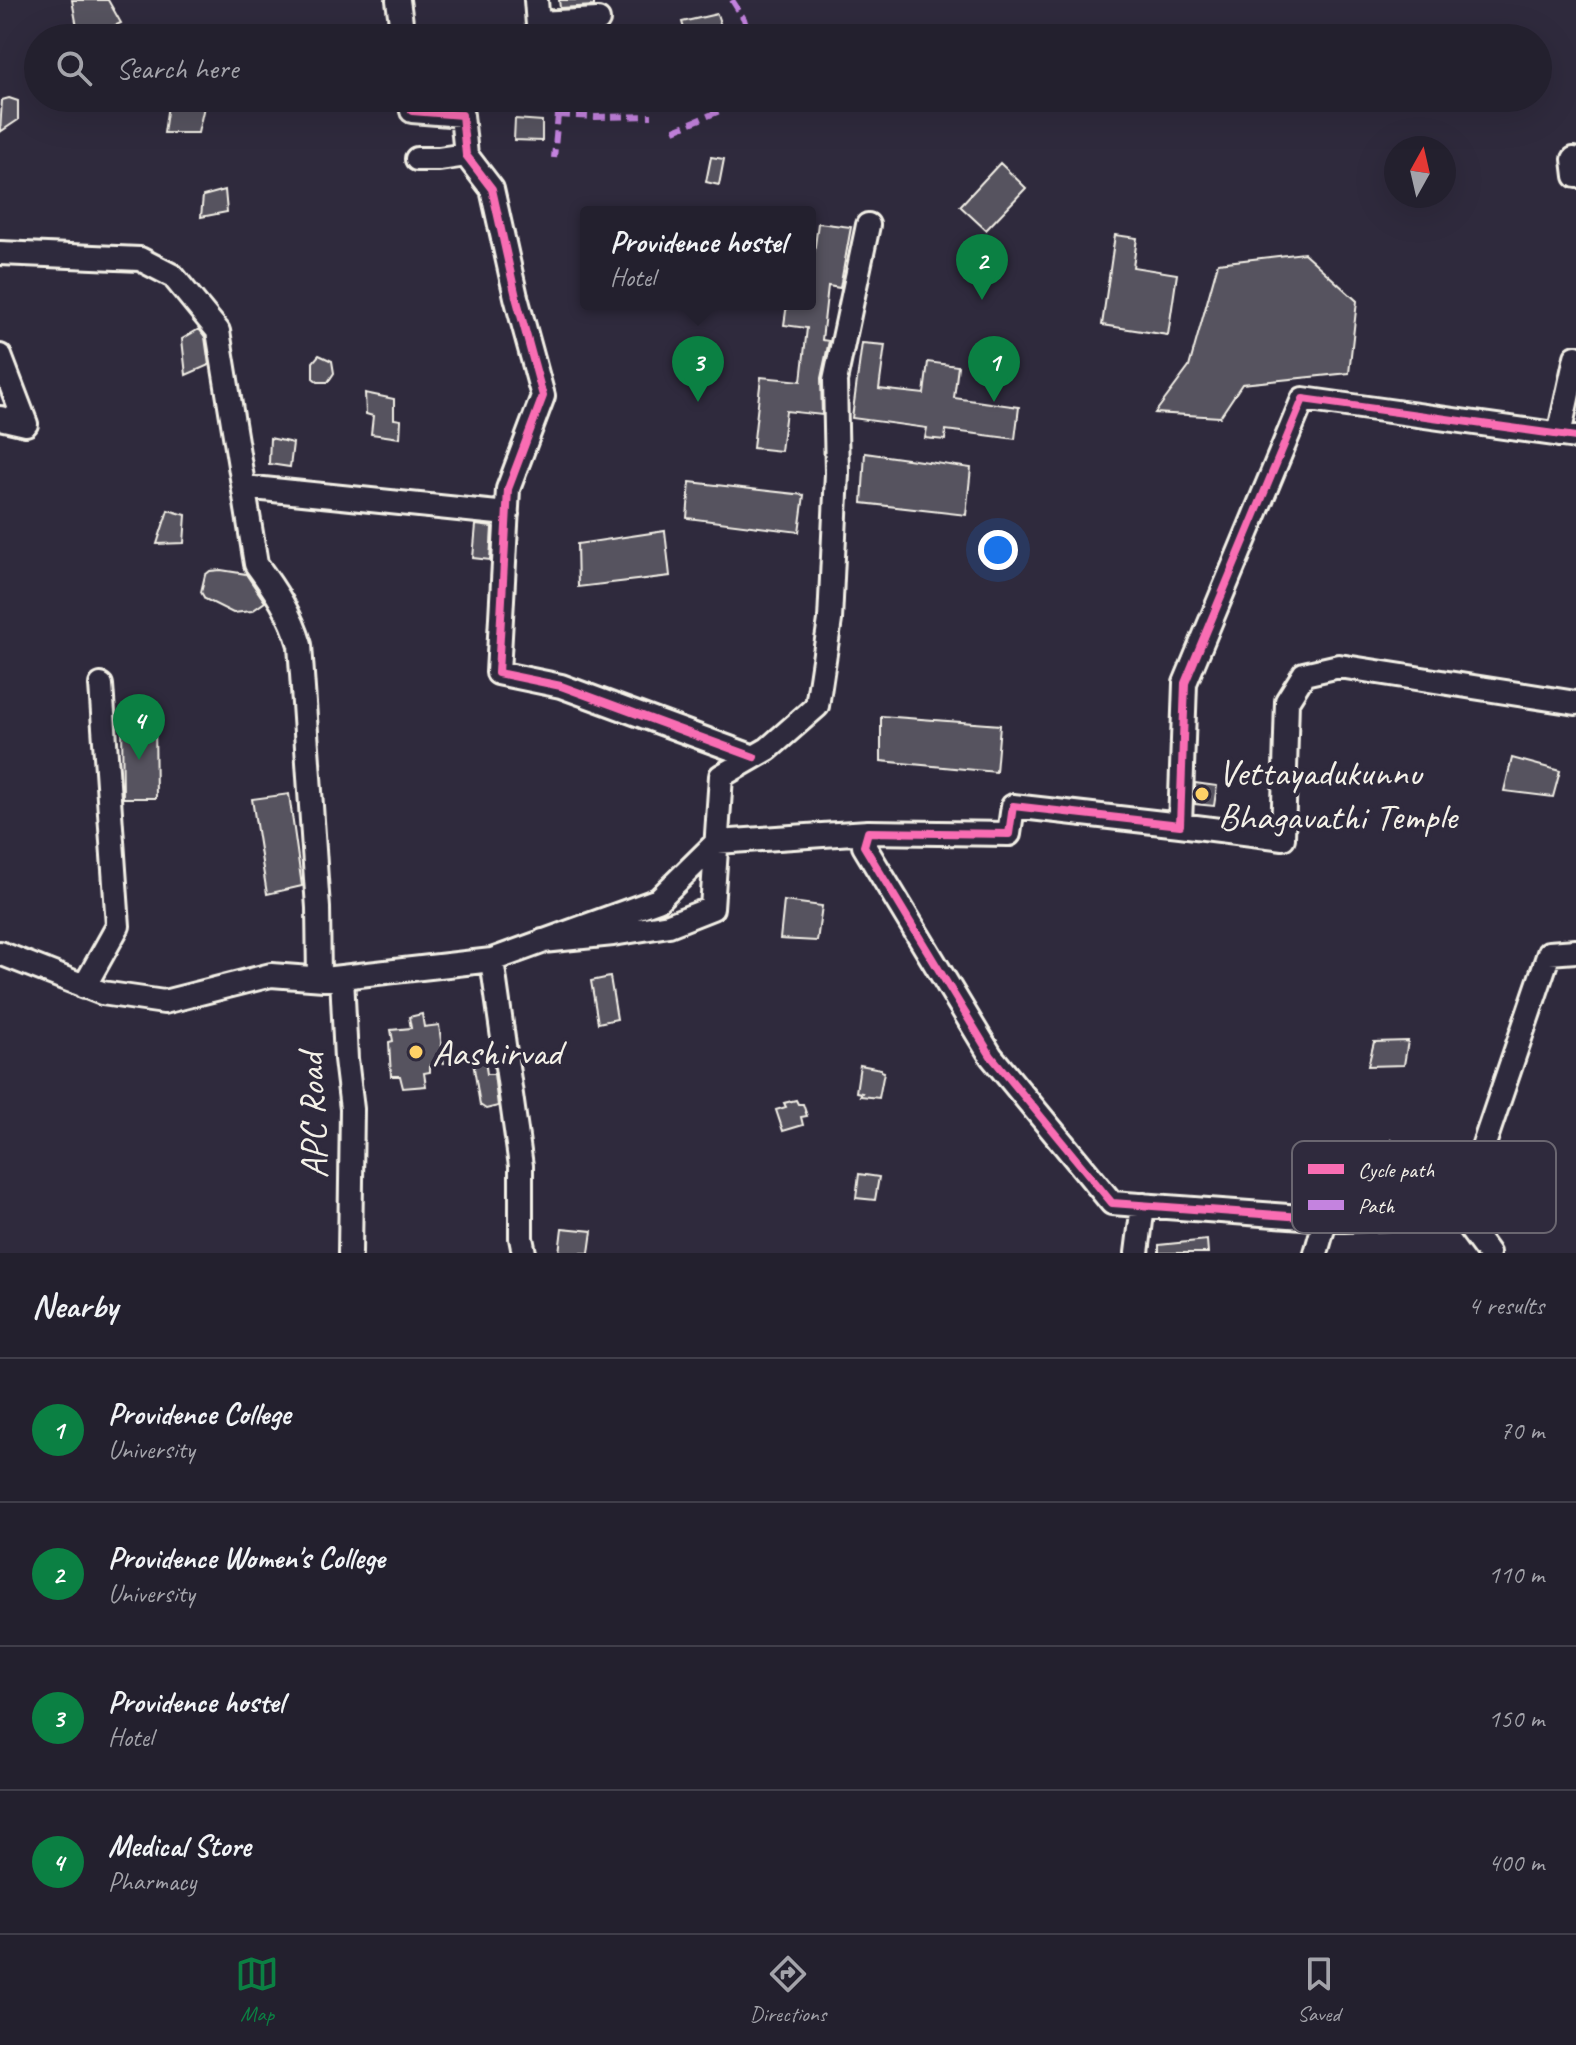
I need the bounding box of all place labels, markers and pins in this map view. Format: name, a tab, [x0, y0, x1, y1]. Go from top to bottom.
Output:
pin: 2	[956, 234, 1008, 300]
pin: 3	[672, 336, 724, 402]
pin: 1	[968, 336, 1020, 402]
pin: 4	[113, 694, 165, 760]
place label: Vettayadukunnu Bhagavathi Temple	[1218, 749, 1460, 840]
marker: Vettayadukunnu Bhagavathi Temple	[1193, 785, 1211, 803]
place label: Aashirvad	[432, 1029, 568, 1076]
marker: Aashirvad	[407, 1043, 425, 1061]

